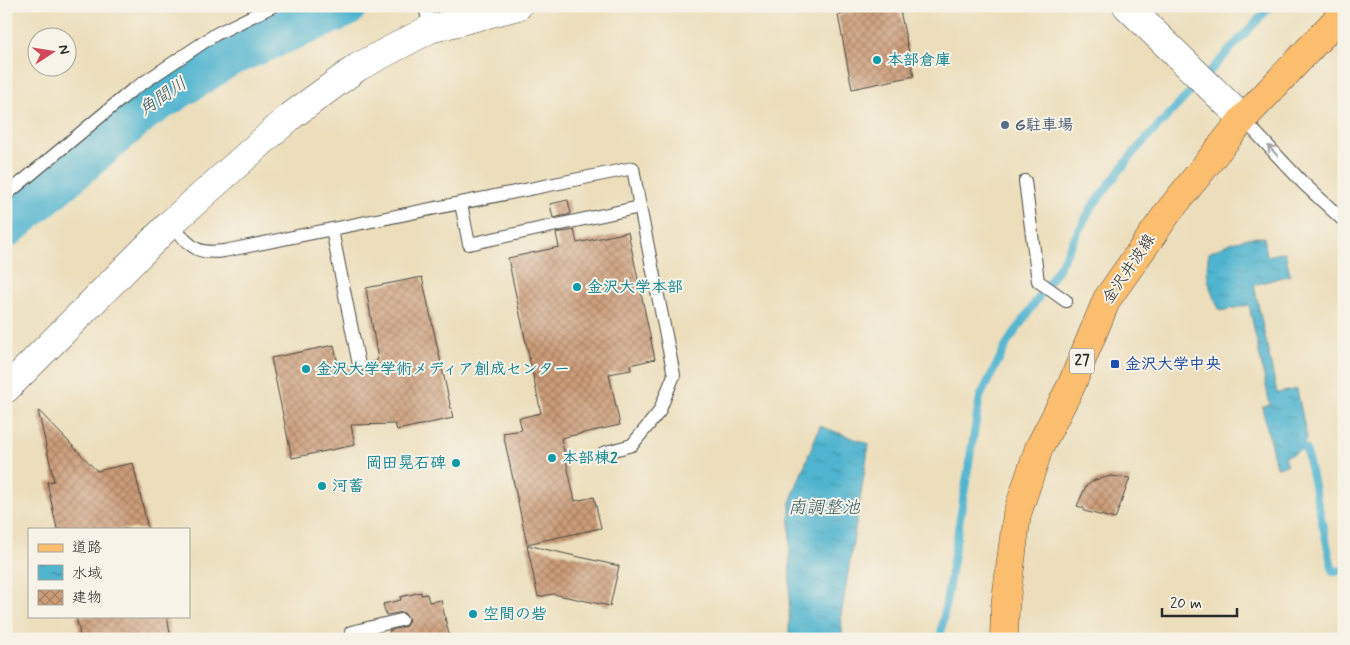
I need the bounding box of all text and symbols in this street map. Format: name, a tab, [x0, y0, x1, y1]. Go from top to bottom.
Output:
north arrow	[28, 28, 78, 78]
text: N	[54, 43, 74, 56]
place label: 本部倉庫	[887, 50, 951, 71]
marker: 本部倉庫	[871, 54, 883, 66]
water label: 角間川	[134, 72, 192, 122]
place label: G駐車場	[1015, 115, 1074, 136]
marker: G駐車場	[999, 119, 1011, 131]
one-way arrow	[1267, 145, 1279, 157]
street label: 金沢井波線	[1098, 230, 1160, 308]
place label: 金沢大学本部	[587, 277, 683, 298]
marker: 金沢大学本部	[571, 281, 583, 293]
road number: 27	[1070, 348, 1094, 374]
place label: 金沢大学中央	[1125, 354, 1221, 375]
marker: 金沢大学中央	[1109, 358, 1121, 370]
place label: 金沢大学学術メディア創成センター	[316, 359, 570, 380]
marker: 金沢大学学術メディア創成センター	[300, 363, 312, 375]
place label: 本部棟2	[562, 448, 618, 469]
marker: 本部棟2	[546, 452, 558, 464]
place label: 岡田晃石碑	[366, 453, 446, 474]
marker: 岡田晃石碑	[450, 457, 462, 469]
place label: 河蓄	[332, 476, 364, 497]
marker: 河蓄	[316, 480, 328, 492]
water label: 南調整池	[788, 496, 861, 520]
legend	[28, 528, 190, 618]
text: 道路	[72, 538, 102, 558]
text: 水域	[72, 564, 102, 584]
scale bar	[1162, 585, 1238, 617]
text: 建物	[72, 588, 102, 608]
text: 20 m	[1170, 594, 1202, 614]
place label: 空間の砦	[483, 604, 547, 625]
marker: 空間の砦	[467, 608, 479, 620]

